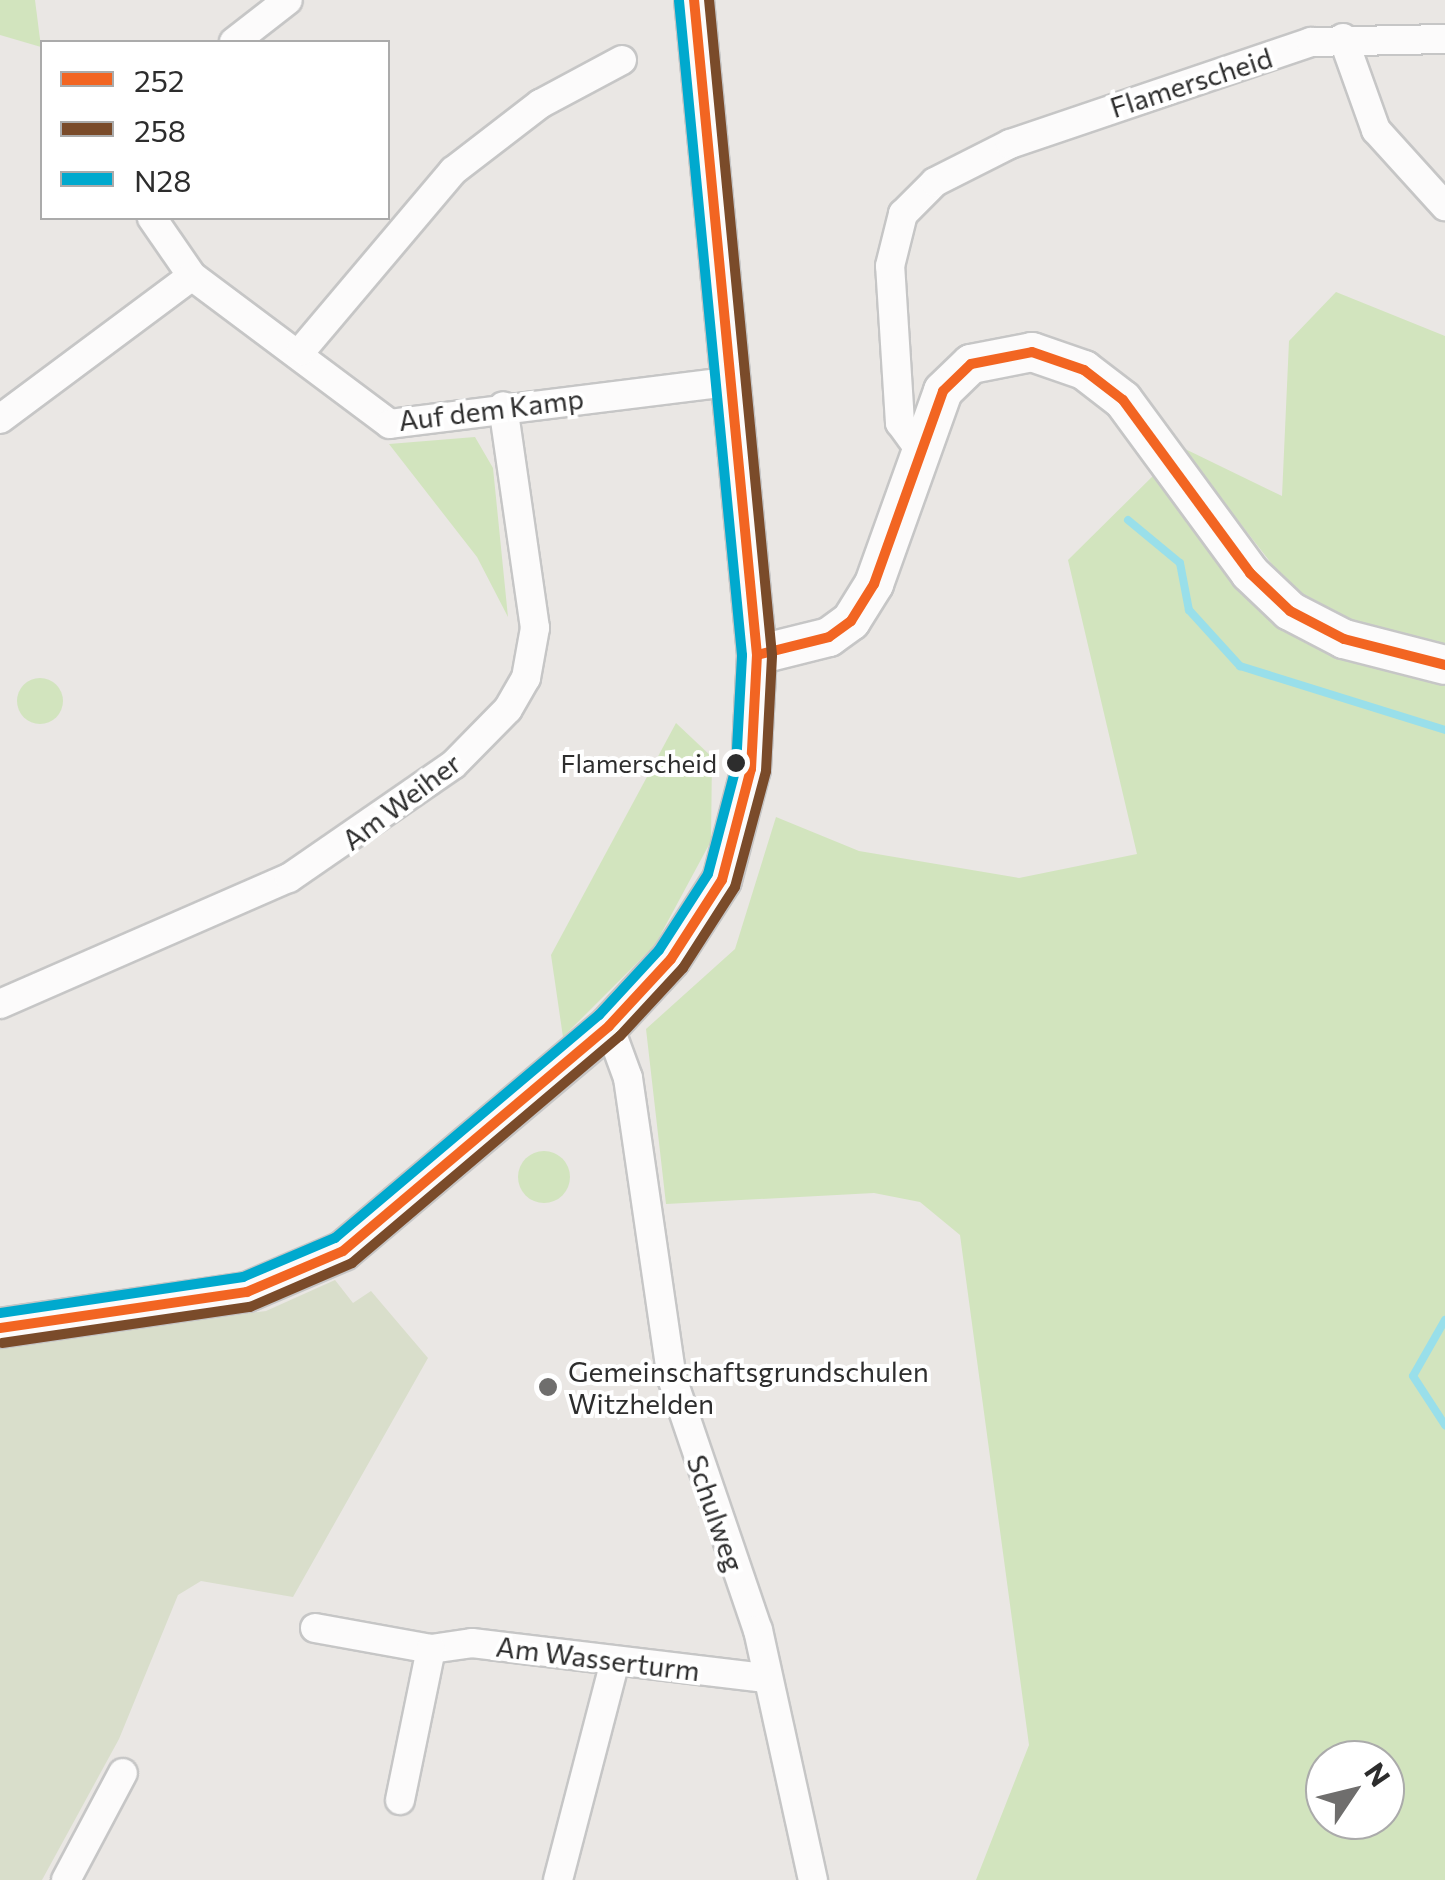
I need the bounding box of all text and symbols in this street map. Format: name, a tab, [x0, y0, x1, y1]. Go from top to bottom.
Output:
legend	[40, 40, 390, 220]
street label: Flamerscheid	[1106, 40, 1276, 124]
text: 252	[134, 61, 185, 98]
text: 258	[134, 111, 186, 148]
text: N28	[134, 161, 191, 198]
street label: Auf dem Kamp	[397, 381, 585, 437]
street label: Am Weiher	[335, 746, 467, 856]
place label: Flamerscheid	[561, 747, 717, 779]
marker: Flamerscheid	[726, 753, 746, 773]
place label: Gemeinschaftsgrundschulen Witzhelden	[568, 1354, 929, 1420]
marker: Gemeinschaftsgrundschulen Witzhelden	[537, 1376, 559, 1398]
street label: Schulweg	[680, 1450, 752, 1576]
street label: Am Wasserturm	[494, 1629, 702, 1687]
north arrow	[1305, 1740, 1405, 1840]
text: N	[1358, 1756, 1398, 1792]

